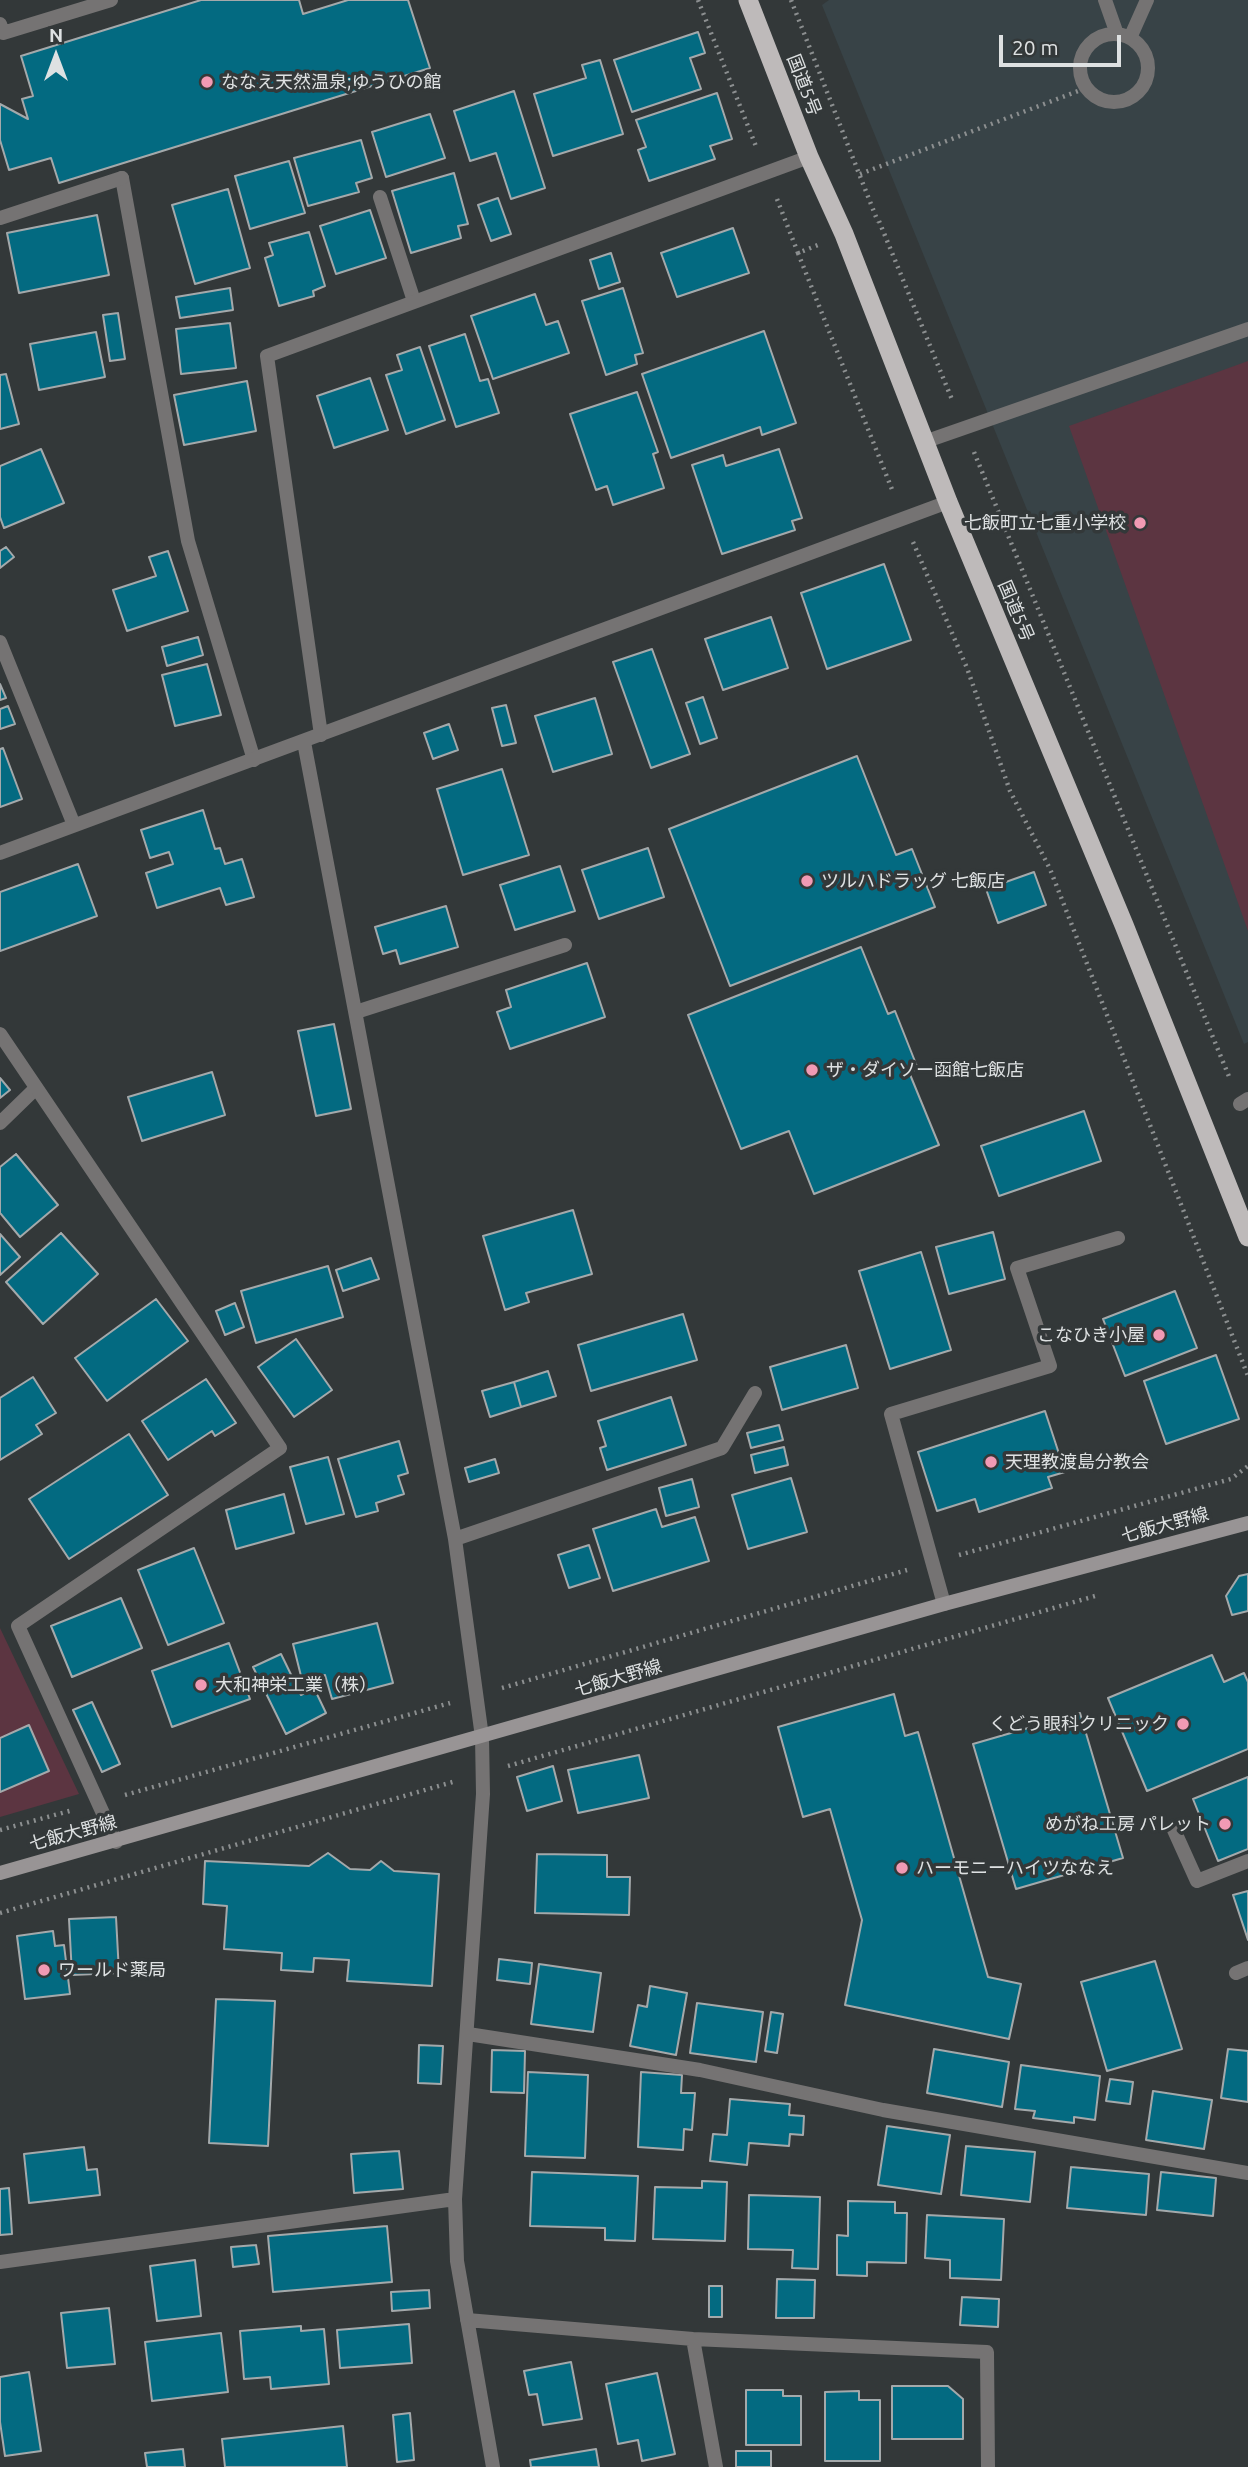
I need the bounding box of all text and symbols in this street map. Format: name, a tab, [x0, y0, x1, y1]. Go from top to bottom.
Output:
north arrow	[21, 21, 91, 91]
scale bar	[1003, 21, 1126, 65]
text: N	[49, 24, 63, 46]
text: 20 m	[1012, 35, 1059, 59]
street label: 国道5号	[782, 51, 826, 119]
place label: ななえ天然温泉;ゆうひの館	[221, 71, 441, 93]
marker: ななえ天然温泉;ゆうひの館	[199, 74, 215, 90]
place label: 七飯町立七重小学校	[964, 512, 1126, 534]
marker: 七飯町立七重小学校	[1132, 515, 1148, 531]
street label: 国道5号	[994, 577, 1038, 645]
place label: ツルハドラッグ 七飯店	[821, 870, 1005, 892]
marker: ツルハドラッグ 七飯店	[799, 873, 815, 889]
place label: ザ・ダイソー函館七飯店	[826, 1059, 1024, 1081]
marker: ザ・ダイソー函館七飯店	[804, 1062, 820, 1078]
place label: こなひき小屋	[1037, 1324, 1145, 1346]
marker: こなひき小屋	[1151, 1327, 1167, 1343]
place label: 天理教渡島分教会	[1005, 1451, 1149, 1473]
marker: 天理教渡島分教会	[983, 1454, 999, 1470]
street label: 七飯大野線	[1119, 1503, 1211, 1547]
street label: 七飯大野線	[572, 1655, 664, 1701]
place label: 大和神栄工業（株）	[215, 1674, 377, 1696]
marker: 大和神栄工業（株）	[193, 1677, 209, 1693]
place label: くどう眼科クリニック	[989, 1713, 1169, 1735]
marker: くどう眼科クリニック	[1175, 1716, 1191, 1732]
street label: 七飯大野線	[27, 1811, 119, 1855]
place label: めがね工房 パレット	[1045, 1813, 1211, 1835]
marker: めがね工房 パレット	[1217, 1816, 1233, 1832]
place label: ハーモニーハイツななえ	[916, 1857, 1114, 1879]
marker: ハーモニーハイツななえ	[894, 1860, 910, 1876]
place label: ワールド薬局	[58, 1959, 166, 1981]
marker: ワールド薬局	[36, 1962, 52, 1978]

